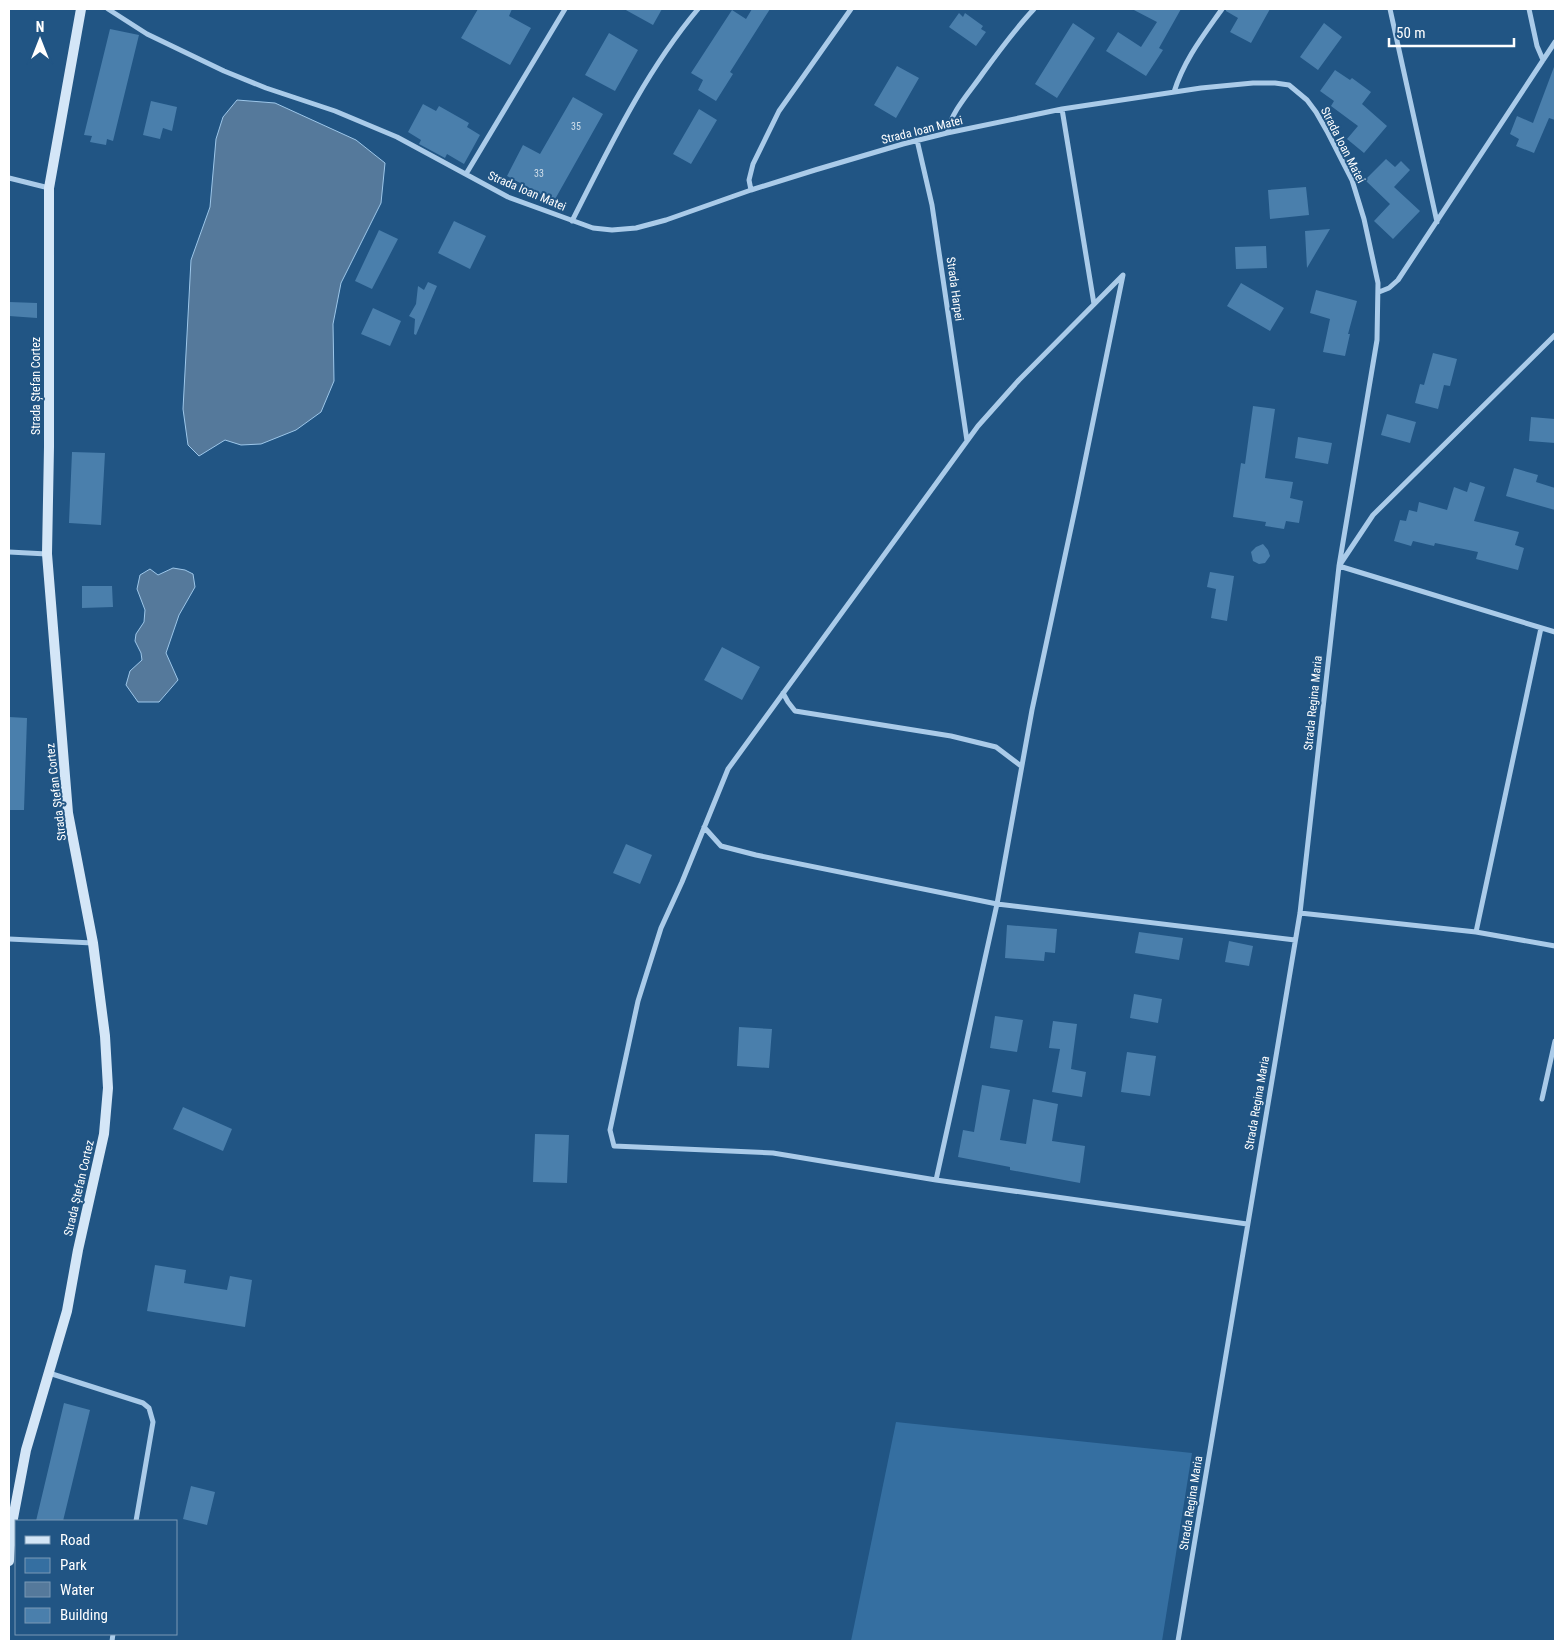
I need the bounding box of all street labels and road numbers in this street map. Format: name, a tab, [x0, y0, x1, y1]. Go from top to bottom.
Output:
street label: Strada Ioan Matei	[1318, 105, 1368, 185]
street label: Strada Ioan Matei	[880, 113, 964, 147]
street label: Strada Ioan Matei	[486, 168, 568, 214]
street label: Strada Harpei	[944, 256, 966, 322]
street label: Strada Ștefan Cortez	[29, 337, 44, 435]
street label: Strada Regina Maria	[1301, 655, 1325, 751]
street label: Strada Ștefan Cortez	[43, 742, 70, 842]
street label: Strada Regina Maria	[1242, 1055, 1272, 1151]
street label: Strada Ștefan Cortez	[61, 1139, 98, 1238]
street label: Strada Regina Maria	[1177, 1455, 1205, 1551]

